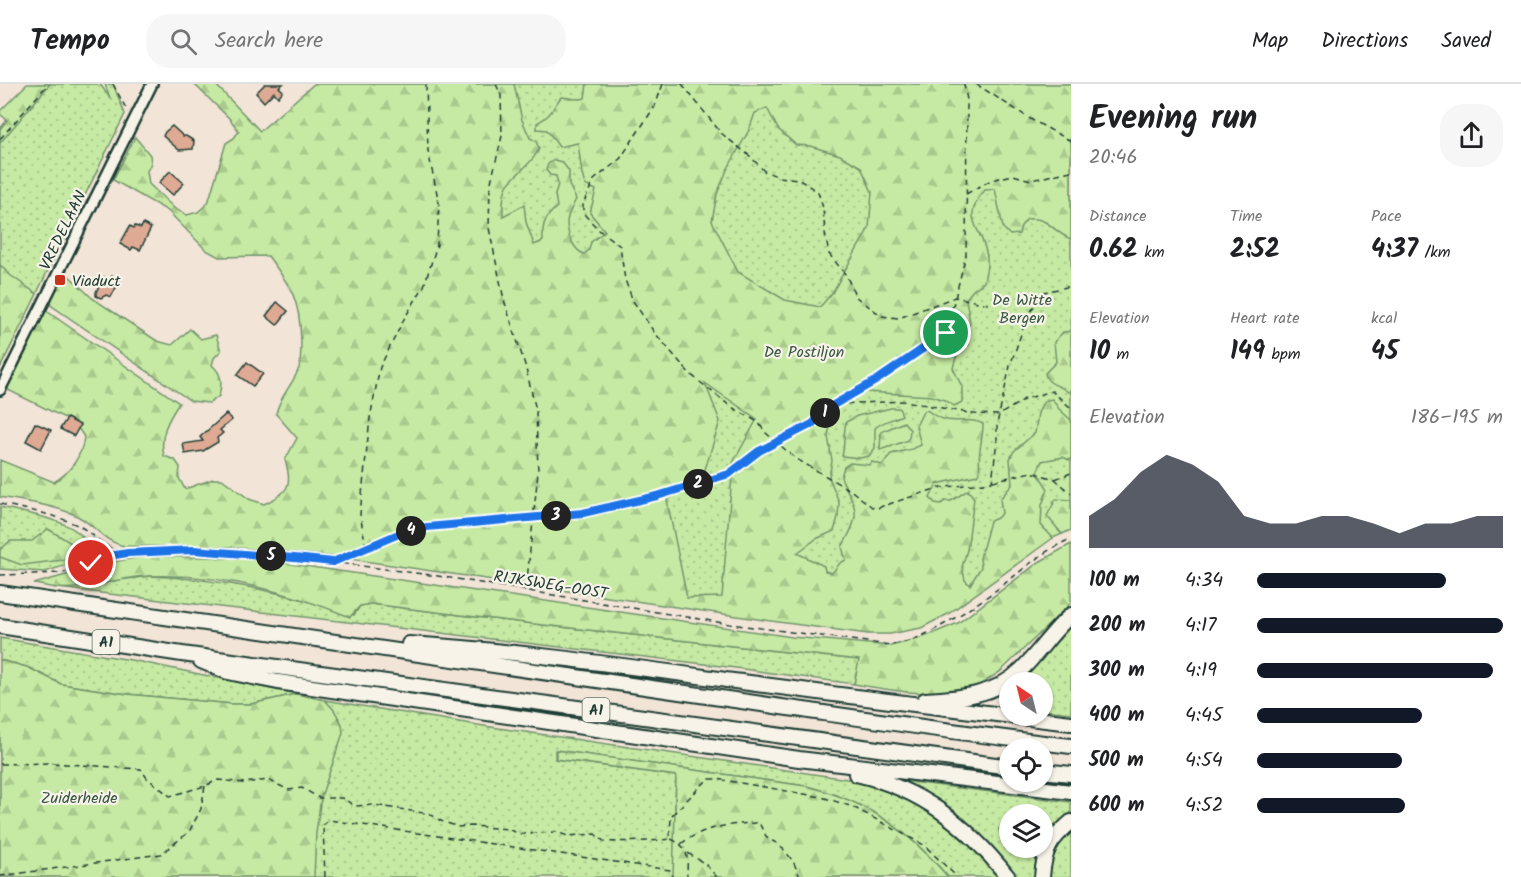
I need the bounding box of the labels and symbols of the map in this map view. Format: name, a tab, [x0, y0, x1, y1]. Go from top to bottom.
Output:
street label: VREDELAAN	[33, 186, 93, 275]
place label: Viaduct	[72, 269, 122, 294]
marker: Viaduct	[53, 273, 67, 287]
park label: De Witte Bergen	[992, 288, 1052, 331]
pin	[920, 307, 971, 358]
park label: De Postiljon	[764, 340, 844, 365]
pin: 1	[810, 398, 840, 428]
pin: 2	[683, 469, 713, 499]
pin: 3	[541, 501, 571, 531]
pin: 4	[396, 516, 426, 546]
pin	[65, 537, 116, 588]
pin: 5	[256, 541, 286, 571]
street label: RIJKSWEG-OOST	[492, 564, 611, 607]
road number: A1	[92, 630, 120, 654]
north arrow	[999, 672, 1053, 726]
road number: A1	[582, 698, 610, 722]
park label: Zuiderheide	[41, 786, 117, 811]

